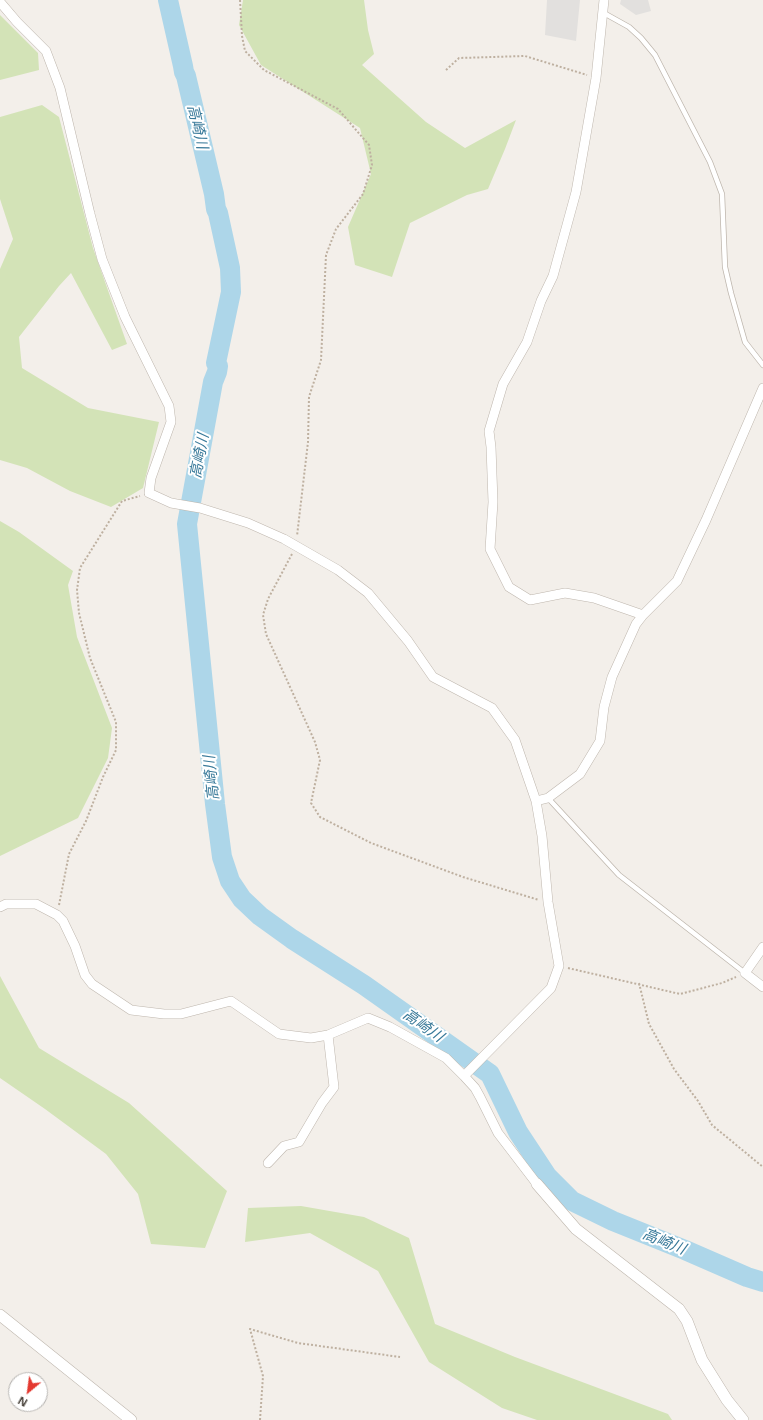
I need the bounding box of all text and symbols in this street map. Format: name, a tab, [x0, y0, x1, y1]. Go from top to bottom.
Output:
water label: 高崎川	[183, 103, 211, 151]
water label: 高崎川	[187, 432, 213, 480]
water label: 高崎川	[201, 755, 223, 801]
water label: 高崎川	[399, 1006, 447, 1046]
water label: 高崎川	[640, 1225, 688, 1259]
north arrow	[8, 1372, 48, 1412]
text: N	[15, 1393, 30, 1411]

